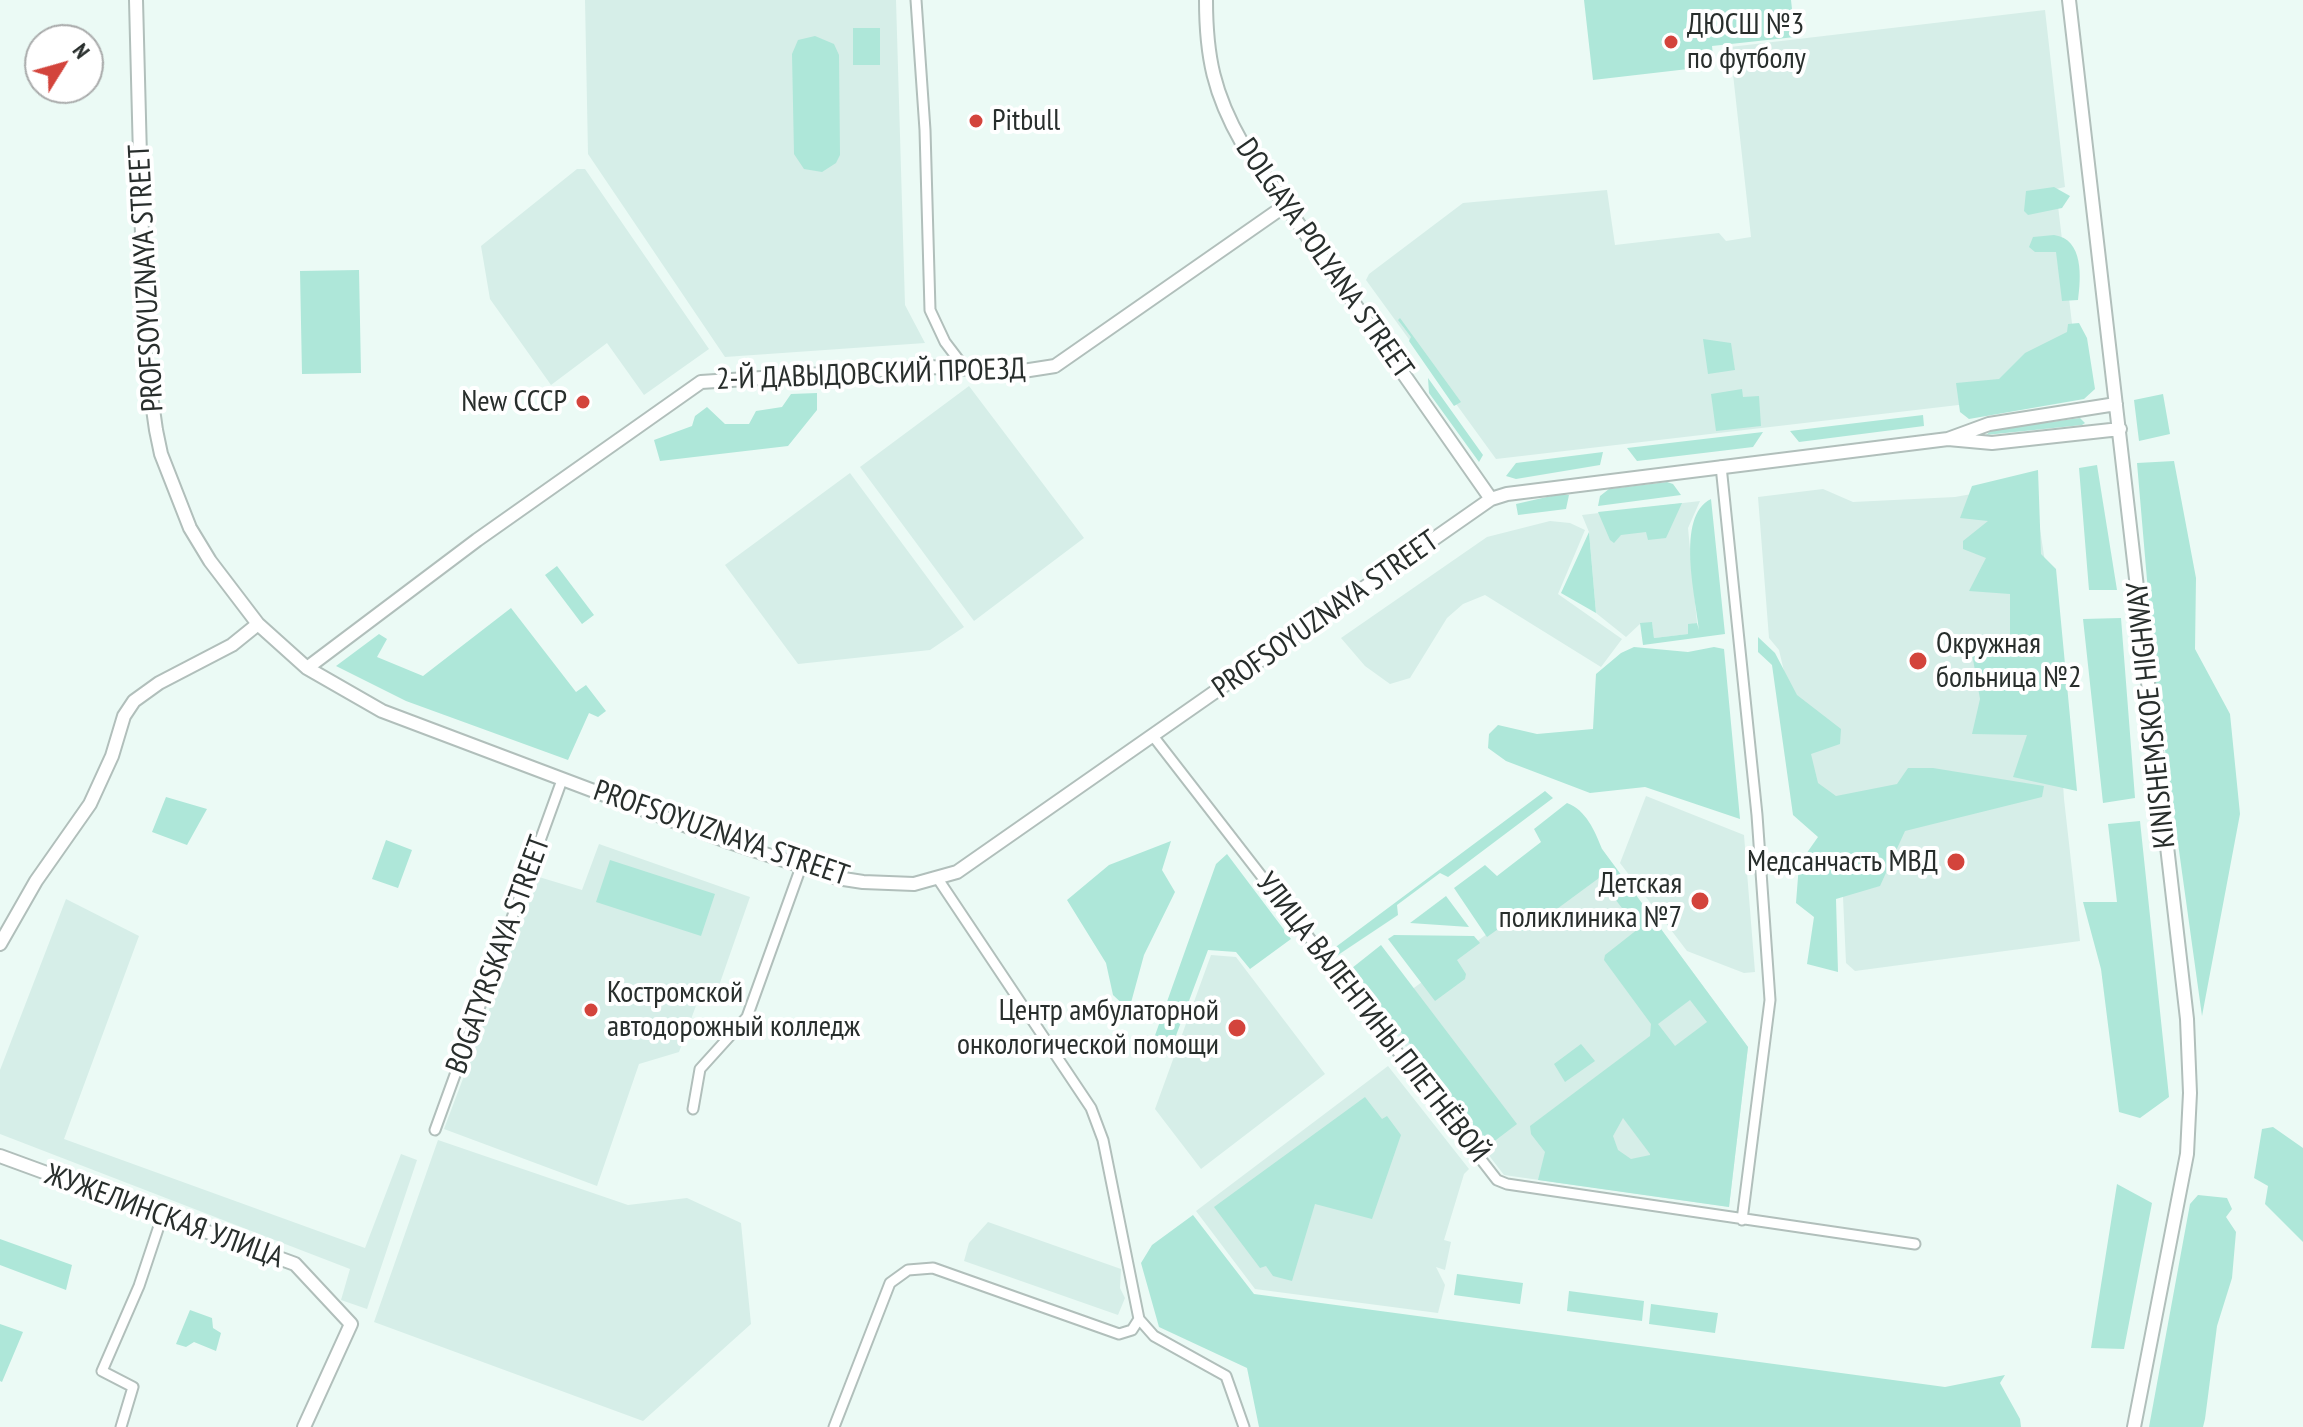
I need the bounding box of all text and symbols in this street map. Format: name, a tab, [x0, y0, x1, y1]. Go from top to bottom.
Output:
place label: ДЮСШ №3 по футболу	[1687, 7, 1806, 78]
north arrow	[24, 24, 104, 104]
marker: ДЮСШ №3 по футболу	[1662, 33, 1680, 51]
text: N	[67, 38, 96, 64]
place label: Pitbull	[992, 103, 1060, 139]
marker: Pitbull	[967, 112, 985, 130]
street label: DOLGAYA POLYANA STREET	[1228, 132, 1420, 386]
street label: PROFSOYUZNAYA STREET	[122, 143, 172, 413]
street label: 2-Й ДАВЫДОВСКИЙ ПРОЕЗД	[716, 352, 1026, 398]
place label: New СССР	[461, 384, 567, 420]
marker: New СССР	[574, 393, 592, 411]
street label: PROFSOYUZNAYA STREET	[1206, 524, 1446, 706]
street label: KINISHEMSKOE HIGHWAY	[2120, 580, 2184, 850]
place label: Окружная больница №2	[1936, 626, 2081, 696]
marker: Окружная больница №2	[1907, 650, 1929, 672]
street label: PROFSOYUZNAYA STREET	[589, 773, 853, 895]
street label: BOGATYRSKAYA STREET	[439, 831, 559, 1079]
place label: Медсанчасть МВД	[1747, 844, 1938, 880]
marker: Медсанчасть МВД	[1945, 851, 1967, 873]
street label: УЛИЦА ВАЛЕНТИНЫ ПЛЕТНЁВОЙ	[1248, 866, 1496, 1170]
place label: Детская поликлиника №7	[1499, 866, 1682, 936]
marker: Детская поликлиника №7	[1689, 890, 1711, 912]
place label: Костромской автодорожный колледж	[607, 975, 860, 1046]
place label: Центр амбулаторной онкологической помощи	[957, 993, 1219, 1064]
marker: Костромской автодорожный колледж	[582, 1001, 600, 1019]
marker: Центр амбулаторной онкологической помощи	[1226, 1017, 1248, 1039]
street label: ЖУЖЕЛИНСКАЯ УЛИЦА	[40, 1157, 288, 1277]

